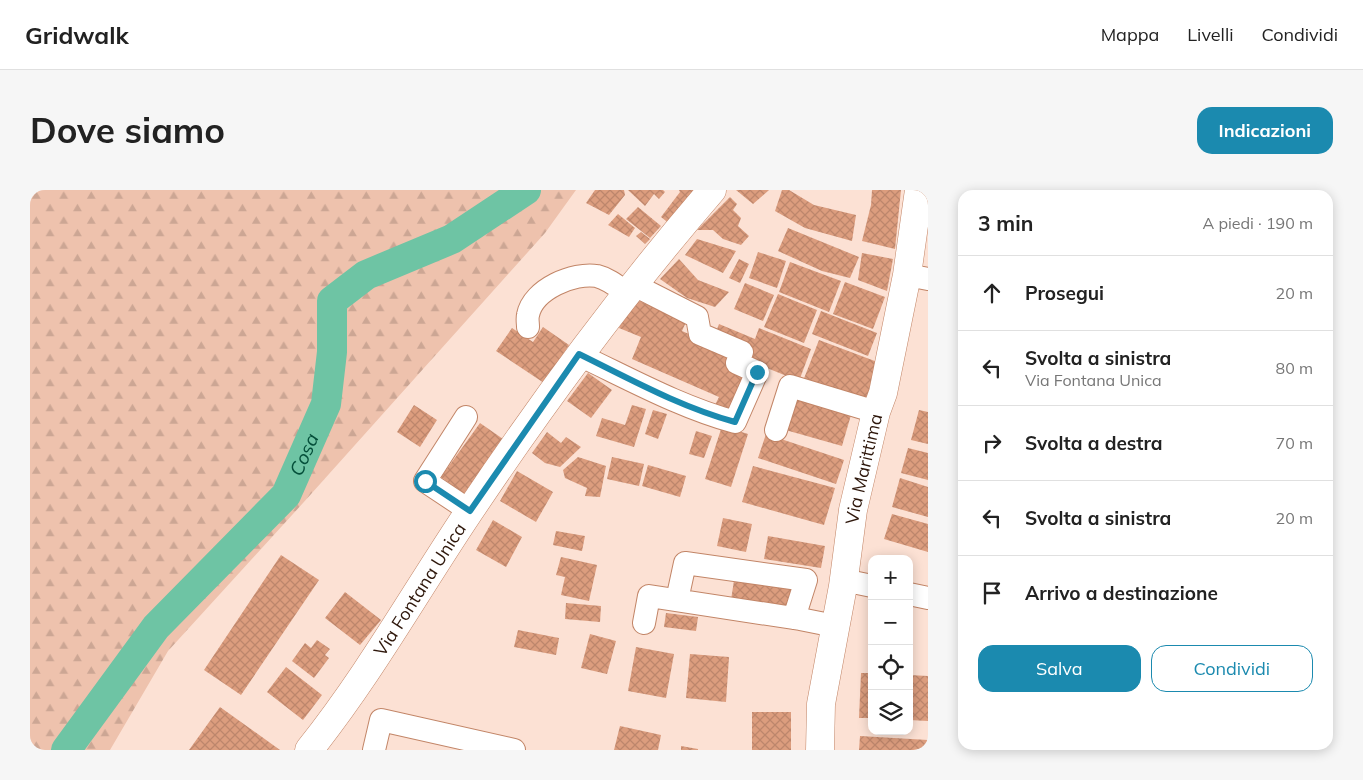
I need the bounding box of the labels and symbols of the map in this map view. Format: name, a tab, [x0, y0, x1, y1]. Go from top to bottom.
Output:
route end	[746, 361, 769, 384]
street label: Via Marittima	[840, 411, 887, 525]
water label: Cosa	[284, 429, 324, 479]
route start	[414, 470, 437, 493]
street label: Via Fontana Unica	[368, 518, 470, 660]

